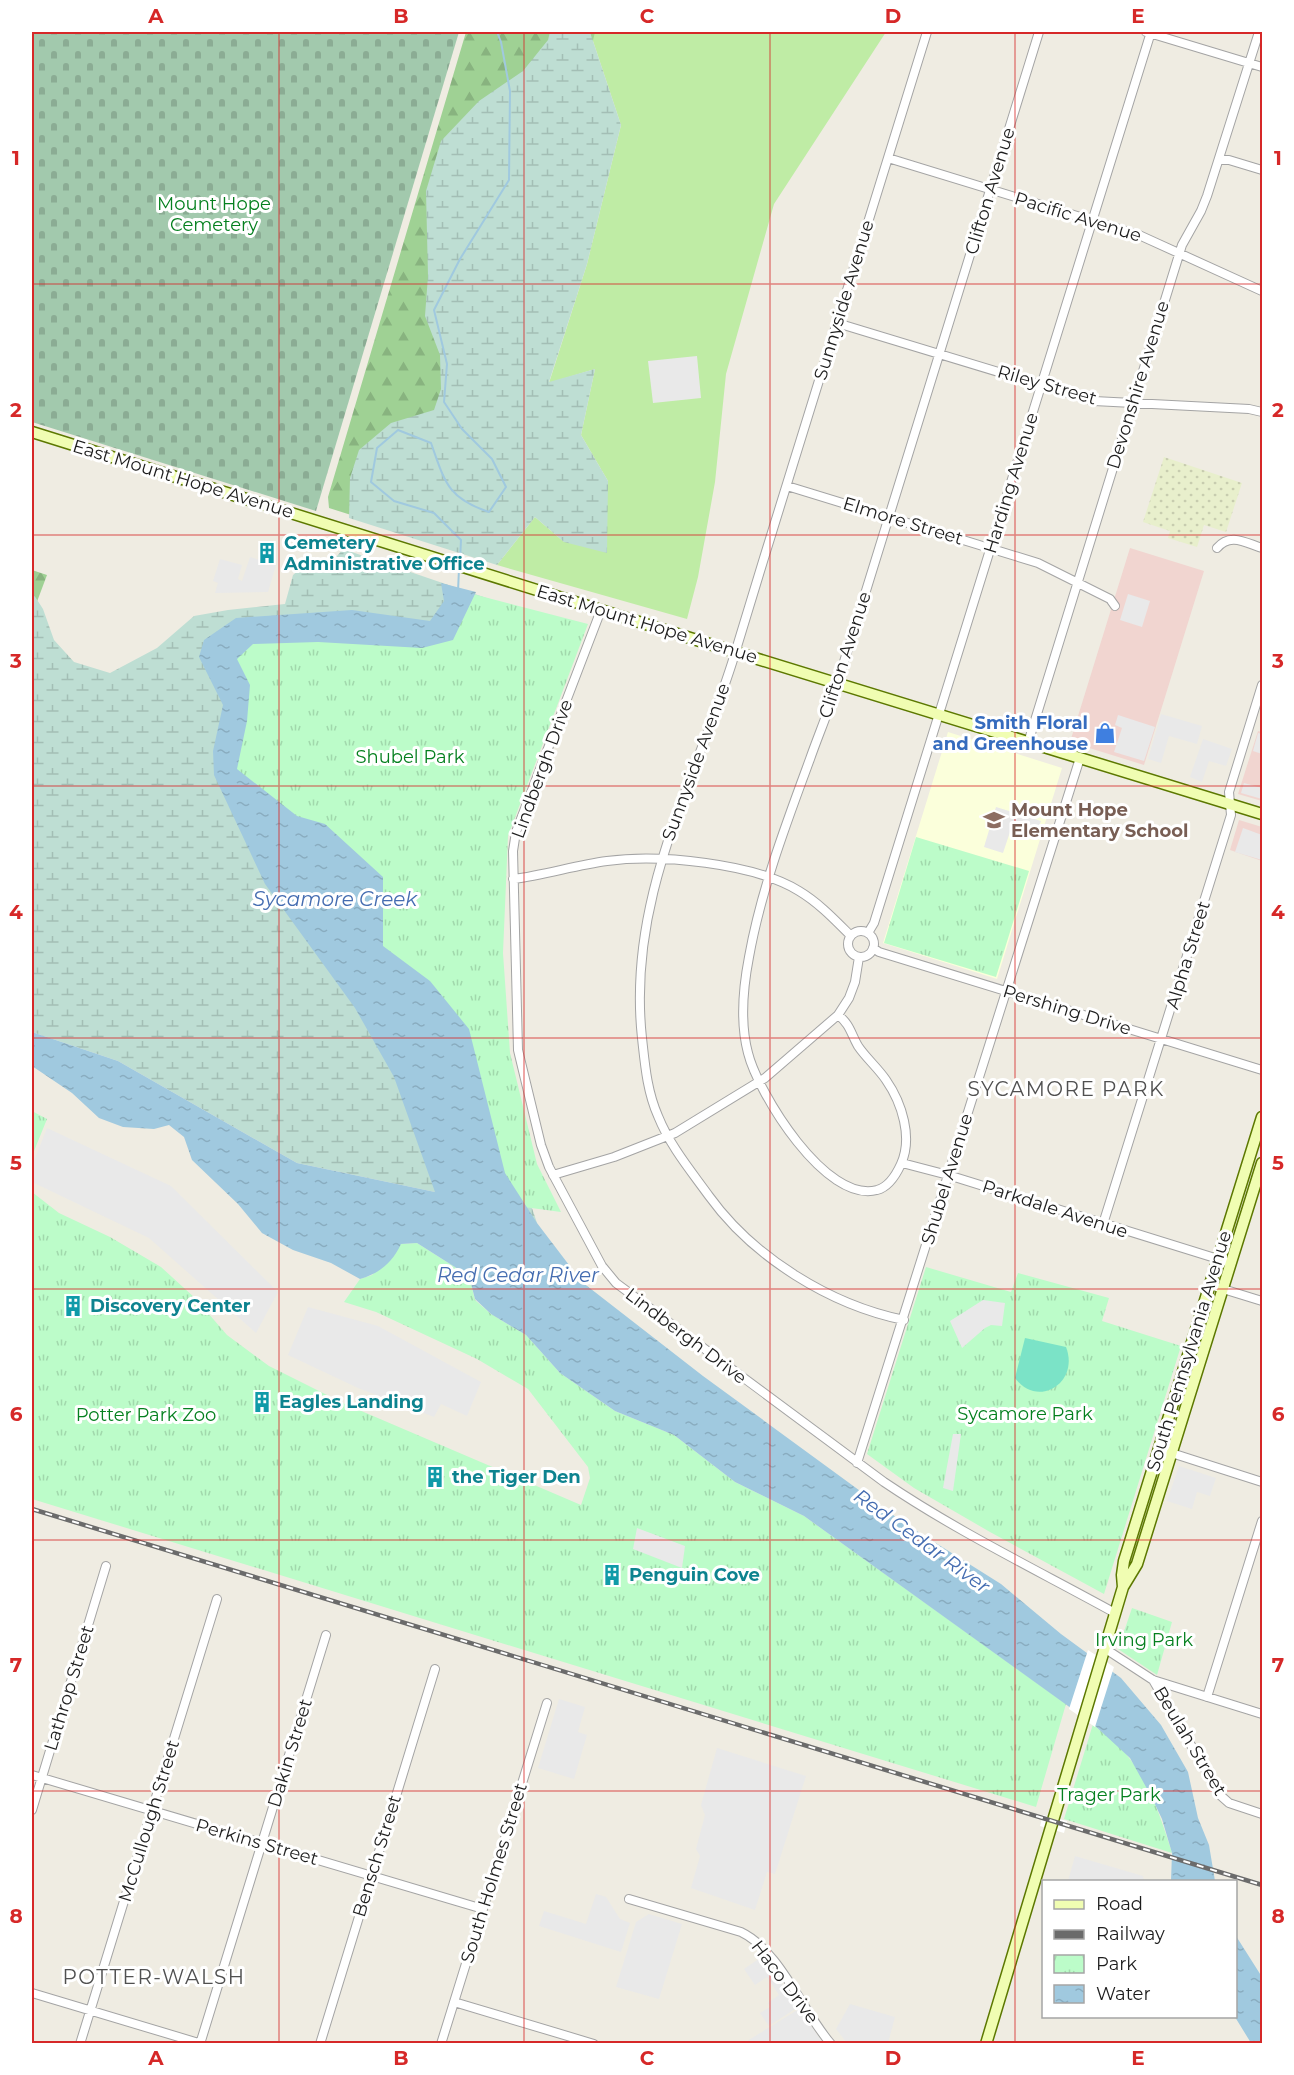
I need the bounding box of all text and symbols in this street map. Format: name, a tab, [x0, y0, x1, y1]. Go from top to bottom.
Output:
text: A	[147, 4, 164, 28]
text: B	[393, 4, 409, 28]
text: C	[640, 4, 655, 28]
text: D	[885, 4, 901, 28]
text: E	[1131, 4, 1145, 28]
street label: Clifton Avenue	[960, 125, 1020, 257]
text: 1	[12, 146, 20, 170]
text: 1	[1274, 146, 1282, 170]
street label: Pacific Avenue	[1012, 187, 1144, 247]
park label: Mount Hope Cemetery	[157, 193, 271, 236]
street label: Sunnyside Avenue	[809, 217, 879, 383]
street label: Devonshire Avenue	[1102, 298, 1174, 472]
street label: Riley Street	[995, 360, 1099, 410]
text: 2	[10, 398, 22, 422]
text: 2	[1272, 398, 1284, 422]
street label: Harding Avenue	[979, 410, 1043, 556]
street label: East Mount Hope Avenue	[70, 435, 296, 523]
street label: Elmore Street	[840, 492, 966, 550]
place label: Cemetery Administrative Office	[283, 532, 485, 575]
building icon: Cemetery Administrative Office	[255, 541, 279, 565]
street label: East Mount Hope Avenue	[534, 580, 760, 668]
street label: Clifton Avenue	[814, 589, 876, 721]
text: 3	[9, 649, 22, 673]
text: 3	[1271, 649, 1284, 673]
street label: Sunnyside Avenue	[657, 680, 735, 844]
street label: Lindbergh Drive	[507, 696, 577, 841]
place label: Smith Floral and Greenhouse	[933, 712, 1088, 755]
shop icon: Smith Floral and Greenhouse	[1093, 721, 1117, 745]
park label: Shubel Park	[355, 746, 465, 768]
place label: Mount Hope Elementary School	[1011, 799, 1188, 842]
school or university icon: Mount Hope Elementary School	[982, 808, 1006, 832]
water label: Sycamore Creek	[253, 887, 418, 911]
street label: Alpha Street	[1161, 898, 1215, 1012]
text: 4	[9, 900, 23, 924]
text: 4	[1271, 900, 1285, 924]
street label: Pershing Drive	[1000, 980, 1134, 1040]
district label: SYCAMORE PARK	[967, 1077, 1165, 1101]
street label: Shubel Avenue	[917, 1111, 977, 1247]
text: 5	[10, 1151, 22, 1175]
text: 5	[1272, 1151, 1284, 1175]
street label: Parkdale Avenue	[979, 1175, 1131, 1243]
street label: South Pennsylvania Avenue	[1142, 1228, 1236, 1474]
water label: Red Cedar River	[437, 1263, 600, 1287]
street label: Lindbergh Drive	[621, 1283, 751, 1389]
building icon: Discovery Center	[61, 1294, 85, 1318]
place label: Discovery Center	[90, 1295, 251, 1317]
building icon: Eagles Landing	[250, 1390, 274, 1414]
place label: Eagles Landing	[279, 1391, 424, 1413]
text: 6	[10, 1402, 23, 1426]
text: 6	[1272, 1402, 1285, 1426]
park label: Sycamore Park	[957, 1403, 1093, 1425]
park label: Potter Park Zoo	[76, 1404, 216, 1426]
building icon: the Tiger Den	[423, 1465, 447, 1489]
place label: the Tiger Den	[452, 1466, 581, 1488]
water label: Red Cedar River	[849, 1484, 995, 1599]
building icon: Penguin Cove	[600, 1563, 624, 1587]
place label: Penguin Cove	[629, 1564, 760, 1586]
street label: Lathrop Street	[39, 1622, 99, 1754]
park label: Irving Park	[1095, 1629, 1193, 1651]
text: 7	[10, 1653, 22, 1677]
text: 7	[1272, 1653, 1284, 1677]
street label: Beulah Street	[1149, 1682, 1231, 1800]
street label: Dakin Street	[263, 1696, 317, 1810]
street label: McCullough Street	[114, 1737, 184, 1905]
street label: South Holmes Street	[456, 1780, 532, 1966]
park label: Trager Park	[1057, 1784, 1161, 1806]
street label: Bensch Street	[348, 1792, 406, 1920]
street label: Perkins Street	[193, 1814, 321, 1870]
legend	[1042, 1880, 1237, 2018]
text: Road	[1096, 1893, 1143, 1915]
text: 8	[9, 1904, 23, 1928]
text: 8	[1271, 1904, 1285, 1928]
text: Railway	[1096, 1923, 1165, 1945]
street label: Haco Drive	[747, 1936, 823, 2028]
text: Park	[1096, 1953, 1137, 1975]
district label: POTTER-WALSH	[62, 1965, 246, 1989]
text: Water	[1096, 1983, 1151, 2005]
text: A	[147, 2046, 164, 2070]
text: B	[393, 2046, 409, 2070]
text: C	[640, 2046, 655, 2070]
text: D	[885, 2046, 901, 2070]
text: E	[1131, 2046, 1145, 2070]

